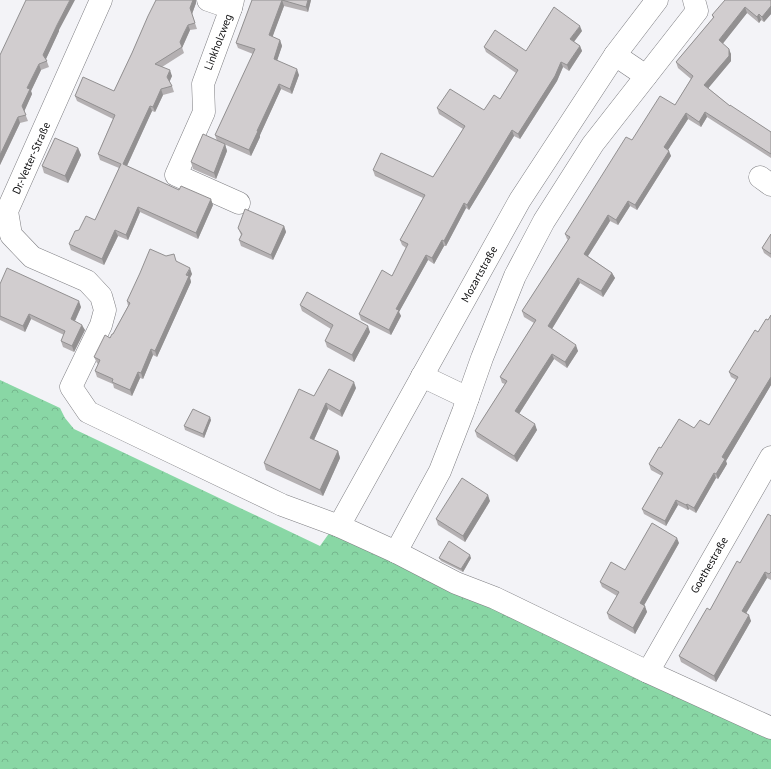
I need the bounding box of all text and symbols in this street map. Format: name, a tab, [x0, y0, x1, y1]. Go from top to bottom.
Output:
street label: Linkholzweg	[201, 12, 235, 72]
street label: Dr.-Vetter-Straße	[9, 119, 53, 196]
street label: Mozartstraße	[458, 243, 500, 305]
street label: Goethestraße	[687, 534, 731, 596]

